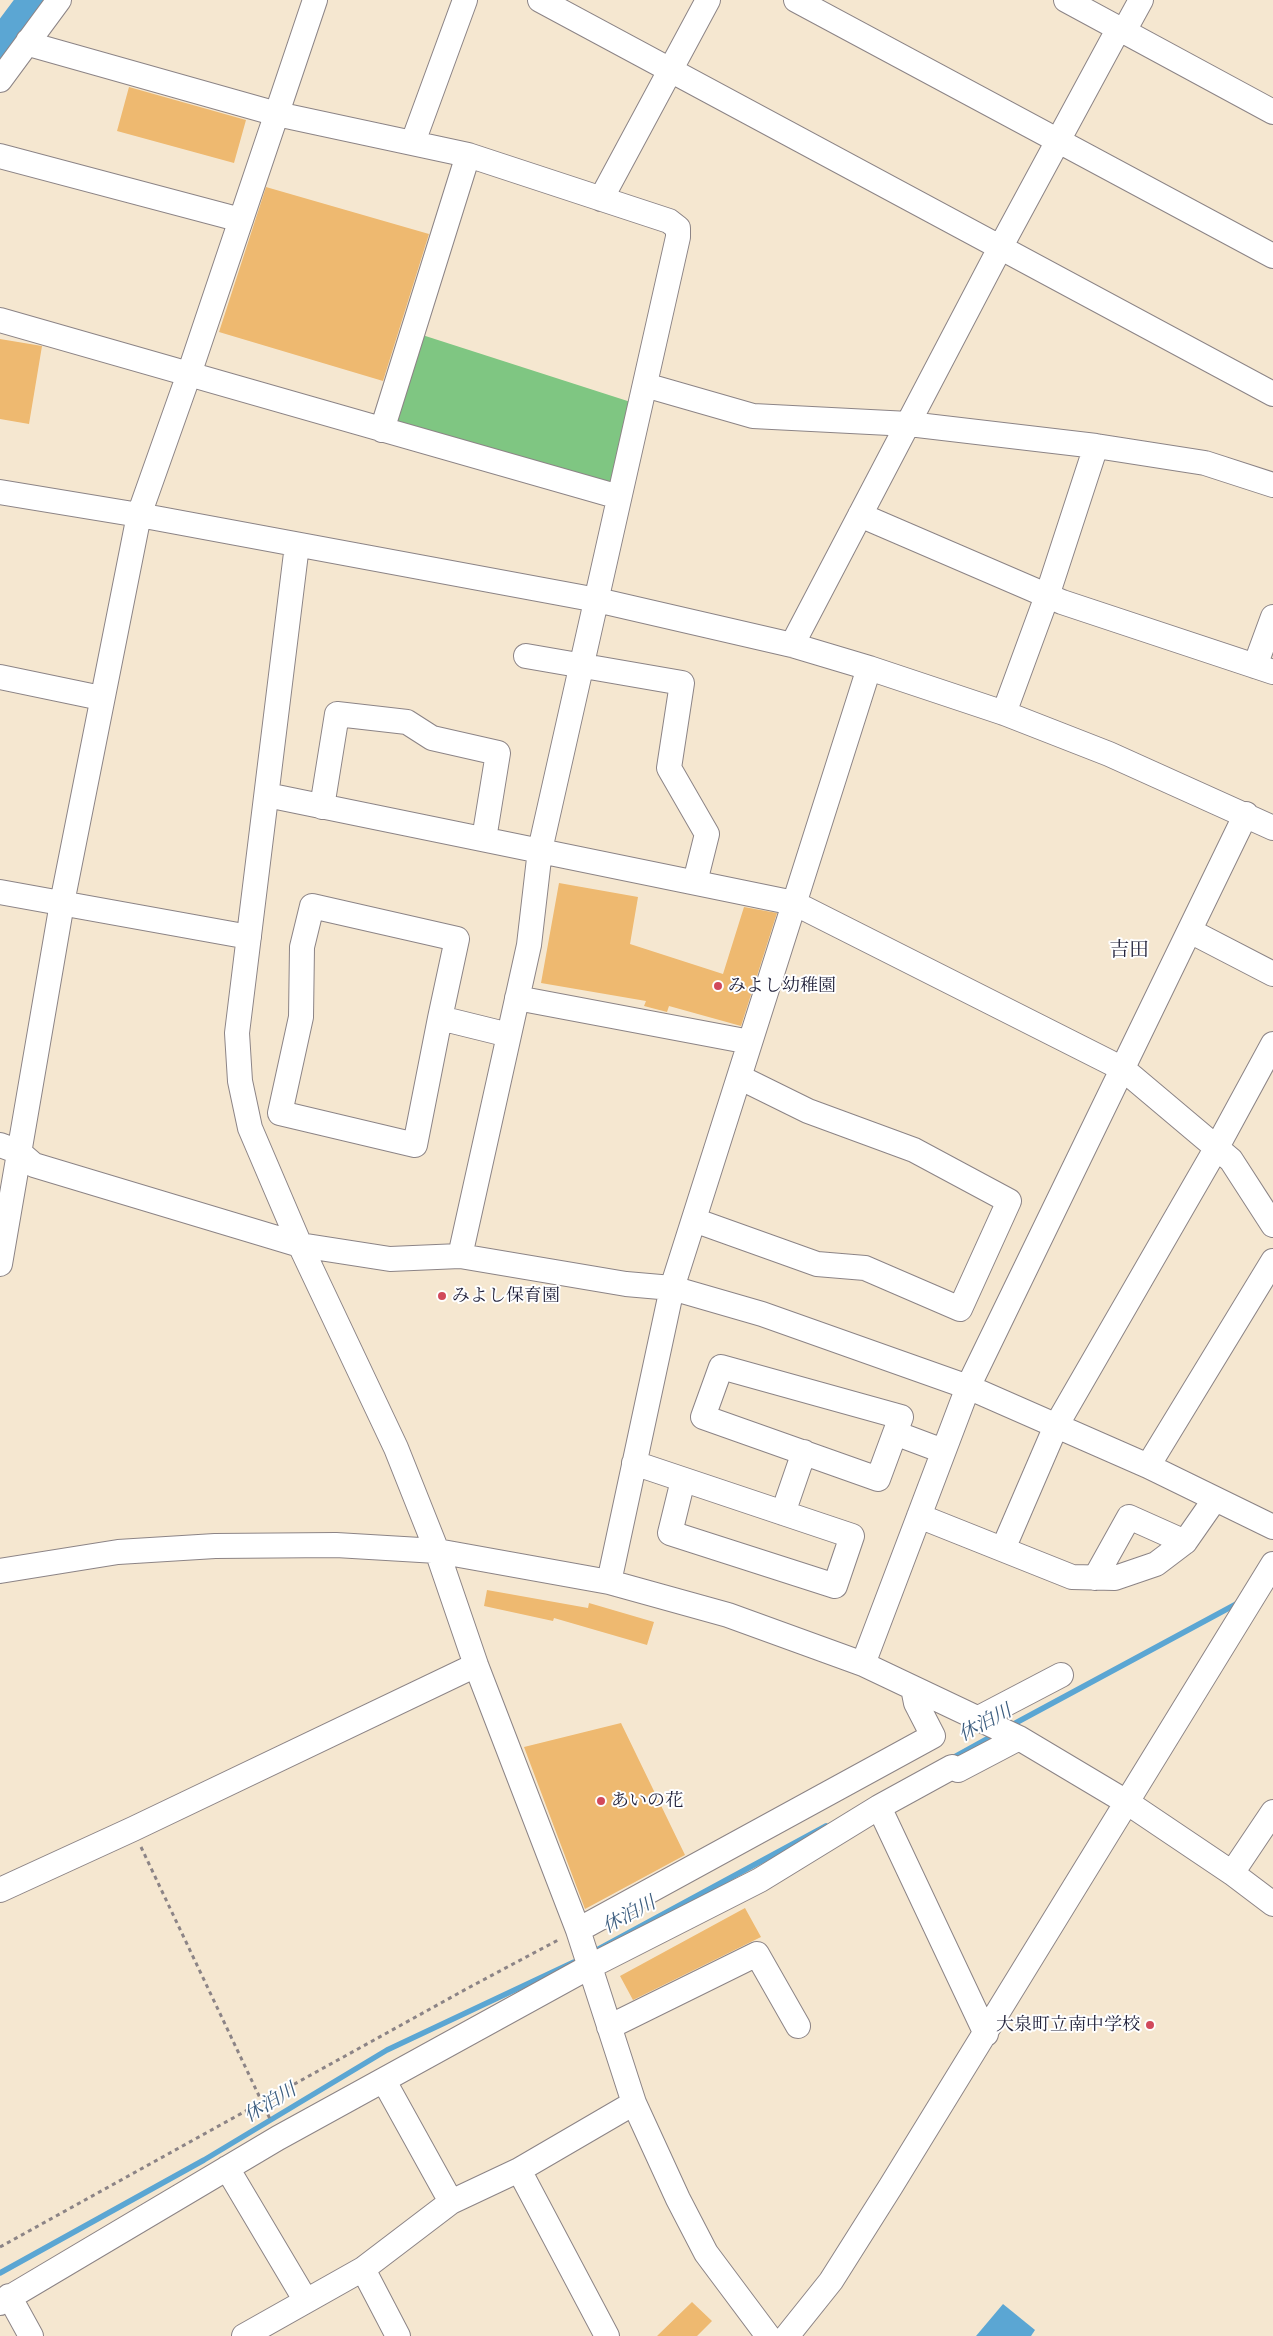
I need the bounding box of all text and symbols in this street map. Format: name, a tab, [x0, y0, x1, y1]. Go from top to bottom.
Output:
district label: 吉田	[1109, 938, 1149, 962]
place label: みよし幼稚園	[728, 975, 836, 997]
marker: みよし幼稚園	[712, 980, 724, 992]
place label: みよし保育園	[452, 1285, 560, 1307]
marker: みよし保育園	[436, 1290, 448, 1302]
water label: 休泊川	[954, 1700, 1016, 1746]
place label: あいの花	[611, 1790, 683, 1812]
marker: あいの花	[595, 1795, 607, 1807]
water label: 休泊川	[598, 1892, 660, 1938]
place label: 大泉町立南中学校	[996, 2014, 1140, 2036]
marker: 大泉町立南中学校	[1144, 2019, 1156, 2031]
water label: 休泊川	[240, 2079, 300, 2127]

